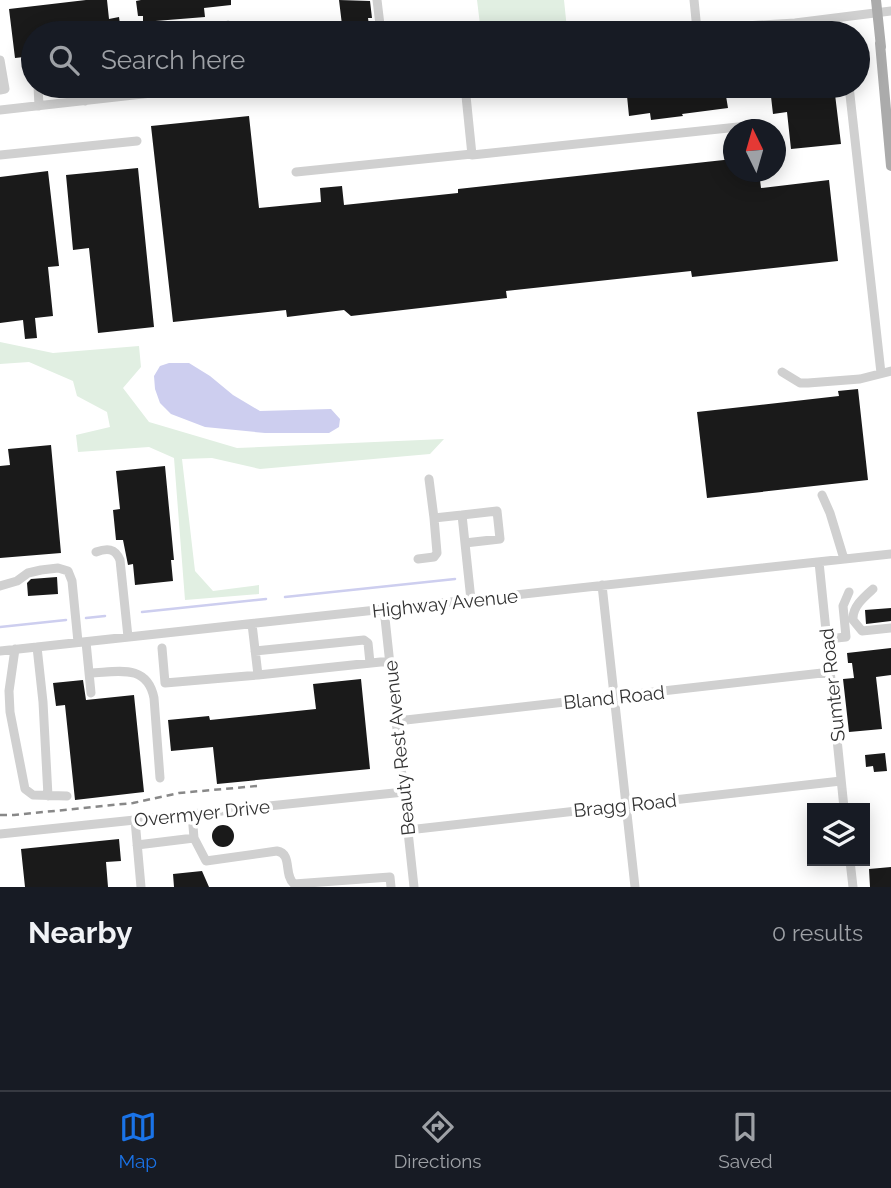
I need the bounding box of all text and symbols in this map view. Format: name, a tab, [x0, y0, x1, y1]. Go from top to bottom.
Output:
search box	[21, 21, 870, 98]
icon: search	[45, 41, 83, 79]
text: Search here	[101, 45, 245, 75]
north arrow	[723, 119, 786, 182]
street label: Highway Avenue	[371, 584, 519, 622]
street label: Sumter Road	[815, 627, 849, 743]
street label: Beauty Rest Avenue	[379, 659, 419, 837]
street label: Bland Road	[562, 681, 666, 713]
street label: Bragg Road	[572, 789, 678, 821]
street label: Overmyer Drive	[133, 795, 271, 831]
map controls	[807, 803, 870, 866]
button: layers	[807, 803, 870, 866]
text: Nearby	[28, 915, 132, 950]
text: 0 results	[772, 919, 863, 946]
tab: Map	[118, 1108, 157, 1172]
tab: Directions	[394, 1108, 482, 1172]
tab: Saved	[718, 1108, 773, 1172]

